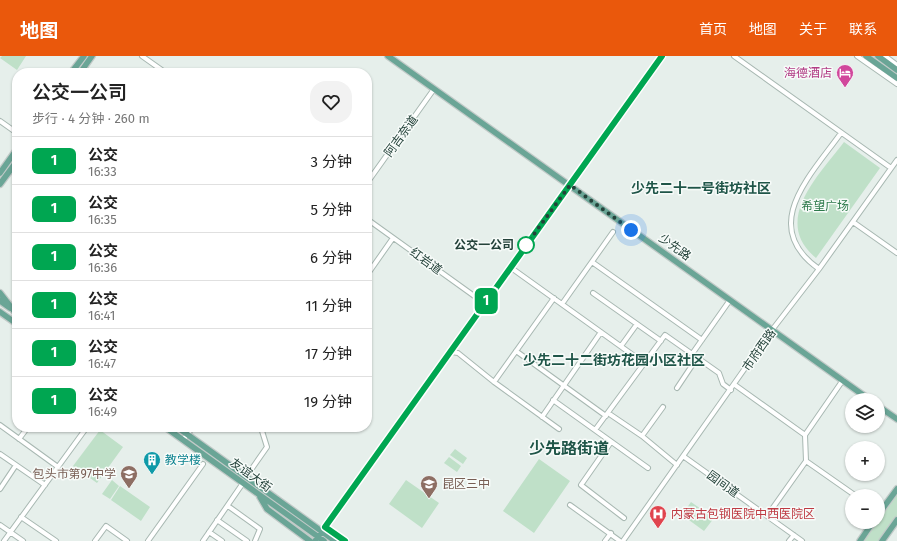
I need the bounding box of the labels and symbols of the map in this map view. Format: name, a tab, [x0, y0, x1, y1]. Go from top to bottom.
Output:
hotel icon: 海德酒店	[835, 63, 855, 88]
place label: 海德酒店	[784, 66, 832, 80]
street label: 阿吉奈道	[381, 112, 421, 160]
district label: 少先二十一号街坊社区	[631, 180, 771, 197]
park label: 希望广场	[801, 199, 849, 213]
your location	[621, 220, 641, 240]
street label: 少先路	[656, 231, 694, 263]
marker: 公交一公司	[517, 236, 535, 254]
place label: 公交一公司	[454, 238, 514, 252]
street label: 红岩道	[407, 245, 445, 277]
line badge: 1	[473, 288, 499, 314]
street label: 市府西路	[739, 326, 779, 374]
district label: 少先二十二街坊花园小区社区	[523, 352, 705, 369]
district label: 少先路街道	[529, 439, 609, 458]
building icon: 教学楼	[142, 450, 162, 475]
place label: 教学楼	[165, 453, 201, 467]
street label: 友谊大街	[227, 455, 275, 495]
school or university icon: 包头市第97中学	[119, 464, 139, 489]
place label: 包头市第97中学	[33, 467, 116, 481]
street label: 园间道	[704, 468, 742, 500]
school or university icon: 昆区三中	[419, 474, 439, 499]
place label: 昆区三中	[442, 477, 490, 491]
hospital icon: 内蒙古包钢医院中西医院区	[648, 504, 668, 529]
place label: 内蒙古包钢医院中西医院区	[671, 507, 815, 521]

